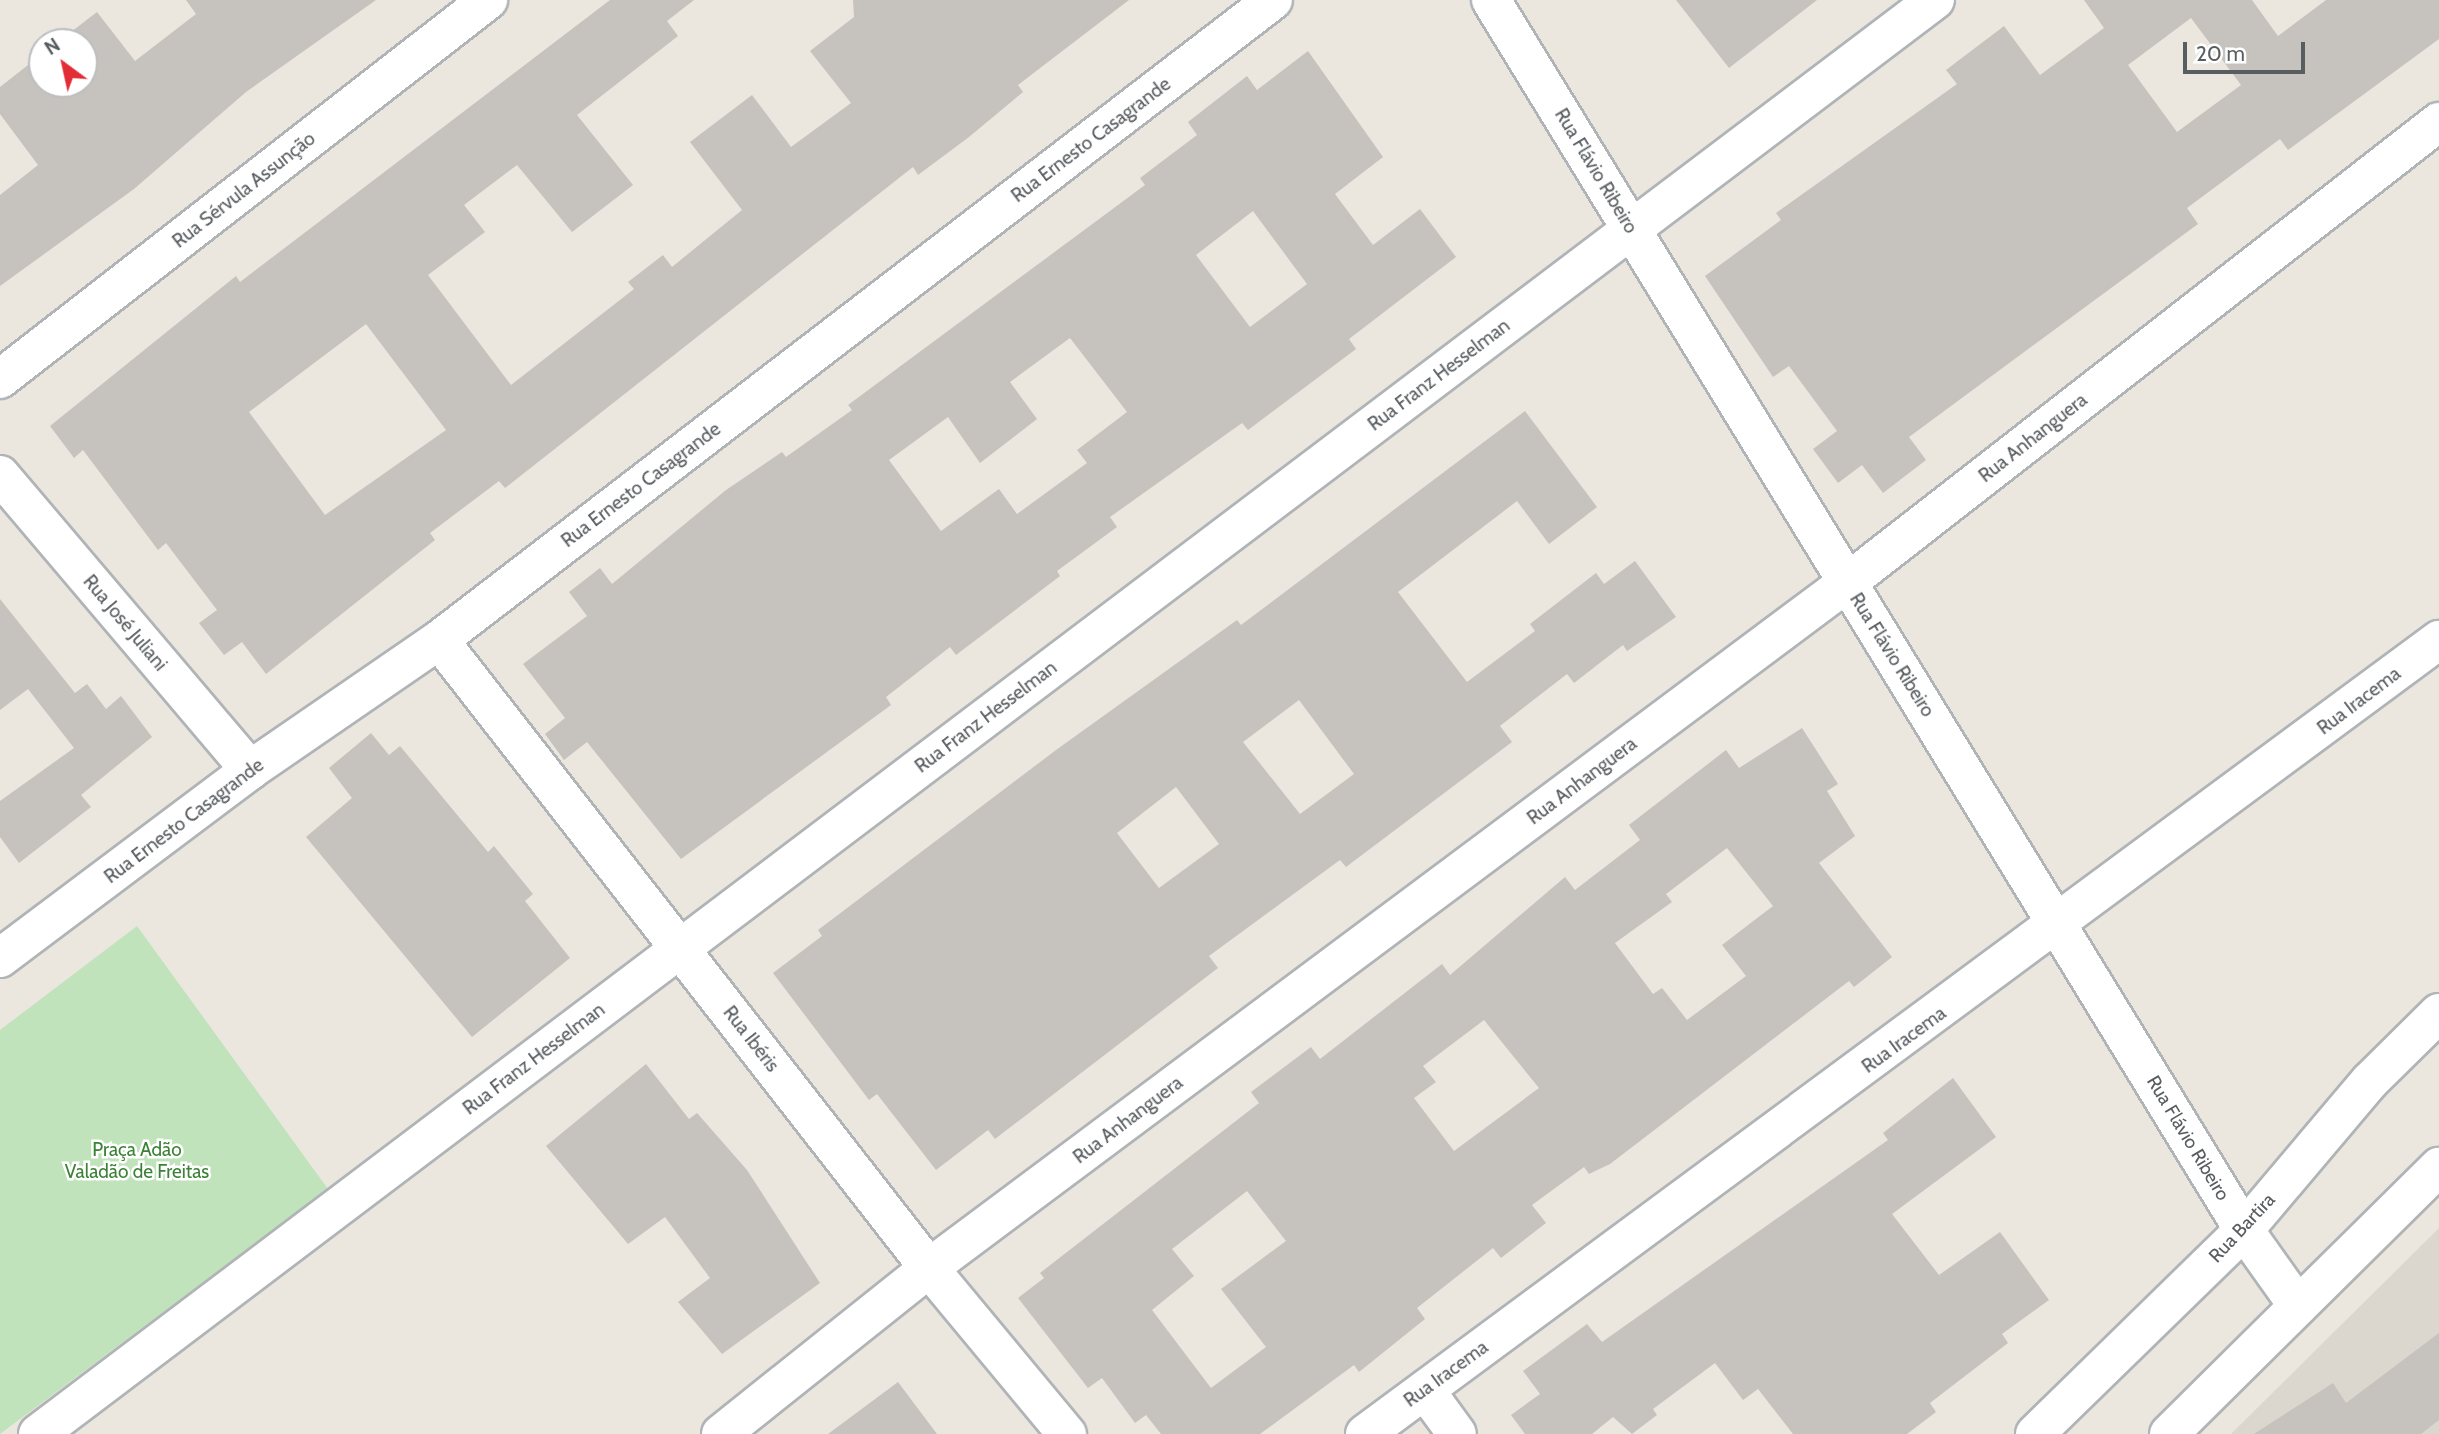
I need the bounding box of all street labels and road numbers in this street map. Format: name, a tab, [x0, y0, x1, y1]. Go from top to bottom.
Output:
street label: Rua Ernesto Casagrande	[1007, 73, 1175, 207]
street label: Rua Flávio Ribeiro	[1550, 104, 1642, 238]
street label: Rua Sérvula Assunção	[168, 127, 320, 253]
street label: Rua Franz Hesselman	[1364, 314, 1514, 436]
street label: Rua Anhanguera	[1974, 389, 2092, 487]
street label: Rua Ernesto Casagrande	[557, 418, 725, 552]
street label: Rua José Juliani	[78, 570, 172, 676]
street label: Rua Flávio Ribeiro	[1845, 589, 1939, 721]
street label: Rua Franz Hesselman	[911, 656, 1061, 778]
street label: Rua Iracema	[2313, 662, 2405, 740]
street label: Rua Anhanguera	[1523, 732, 1641, 830]
street label: Rua Ernesto Casagrande	[100, 754, 268, 888]
street label: Rua Franz Hesselman	[459, 998, 609, 1120]
street label: Rua Ibéris	[718, 1001, 784, 1077]
street label: Rua Iracema	[1858, 1002, 1950, 1078]
street label: Rua Anhanguera	[1069, 1071, 1187, 1169]
street label: Rua Flávio Ribeiro	[2142, 1071, 2234, 1205]
street label: Rua Bartira	[2204, 1189, 2280, 1267]
street label: Rua Iracema	[1400, 1336, 1492, 1412]

